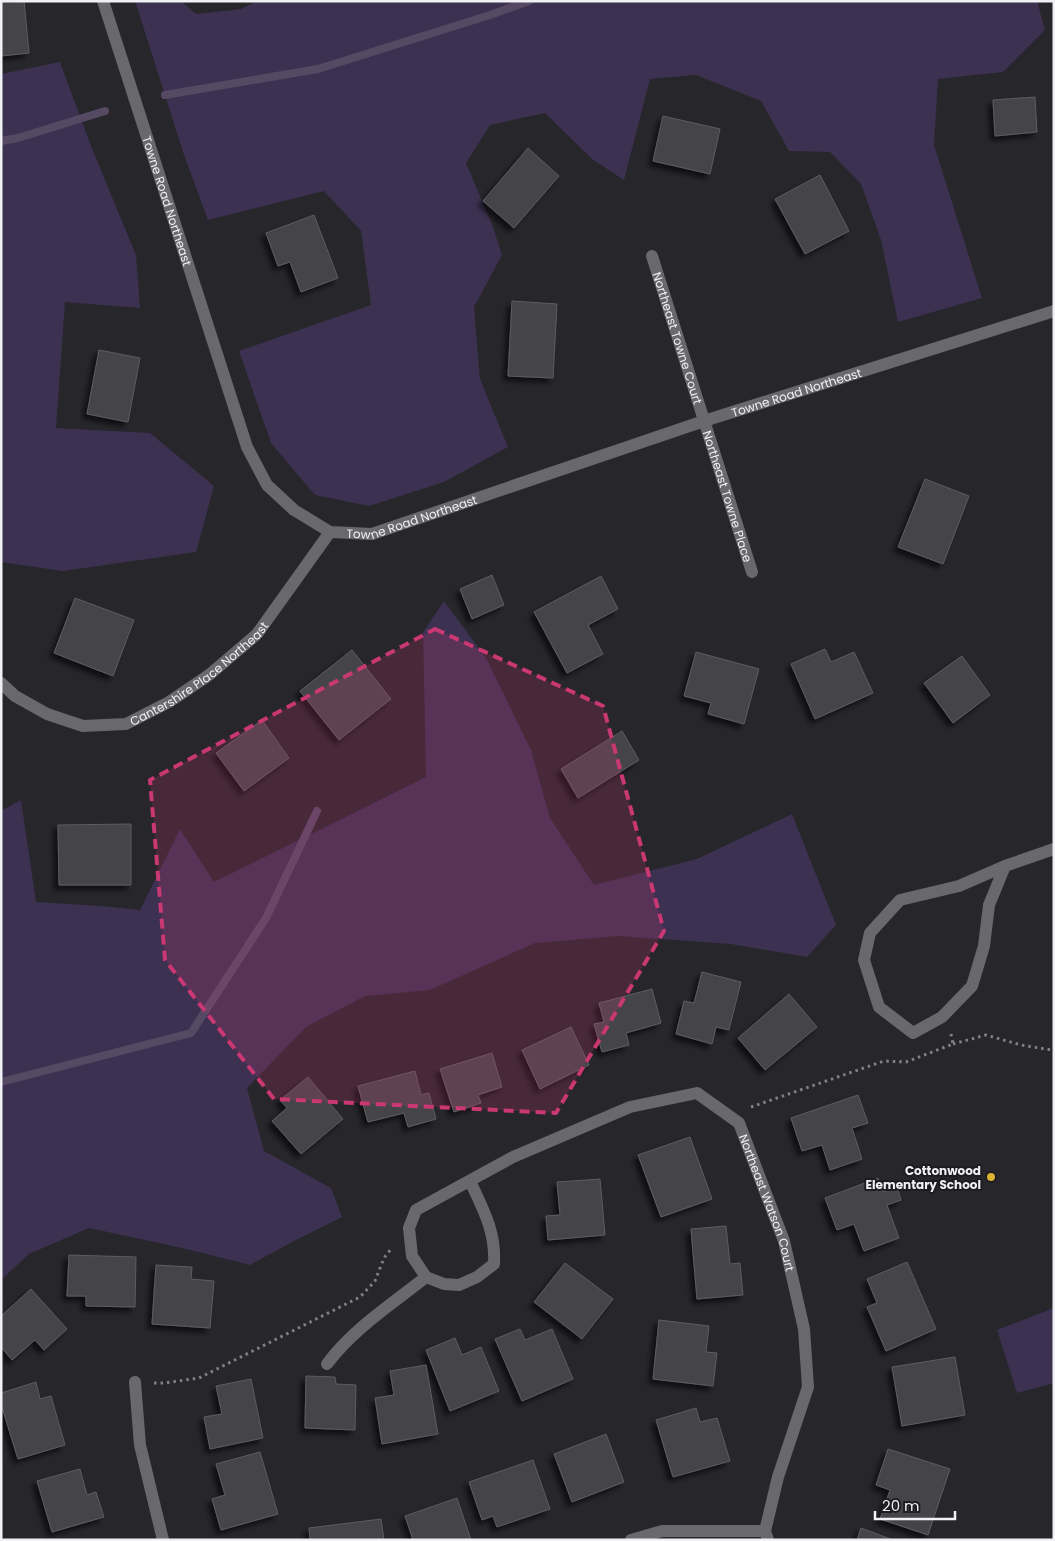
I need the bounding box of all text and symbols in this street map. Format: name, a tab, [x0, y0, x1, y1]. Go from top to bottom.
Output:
street label: Towne Road Northeast	[139, 134, 196, 268]
street label: Northeast Towne Court	[649, 270, 707, 406]
street label: Towne Road Northeast	[729, 364, 863, 420]
street label: Northeast Towne Place	[699, 428, 757, 564]
street label: Towne Road Northeast	[346, 490, 479, 543]
street label: Cantershire Place Northeast	[127, 618, 272, 729]
street label: Northeast Watson Court	[735, 1131, 799, 1273]
place label: Cottonwood Elementary School	[866, 1162, 981, 1193]
marker: Cottonwood Elementary School	[985, 1171, 997, 1183]
scale bar	[875, 1488, 955, 1520]
text: 20 m	[882, 1495, 920, 1516]

